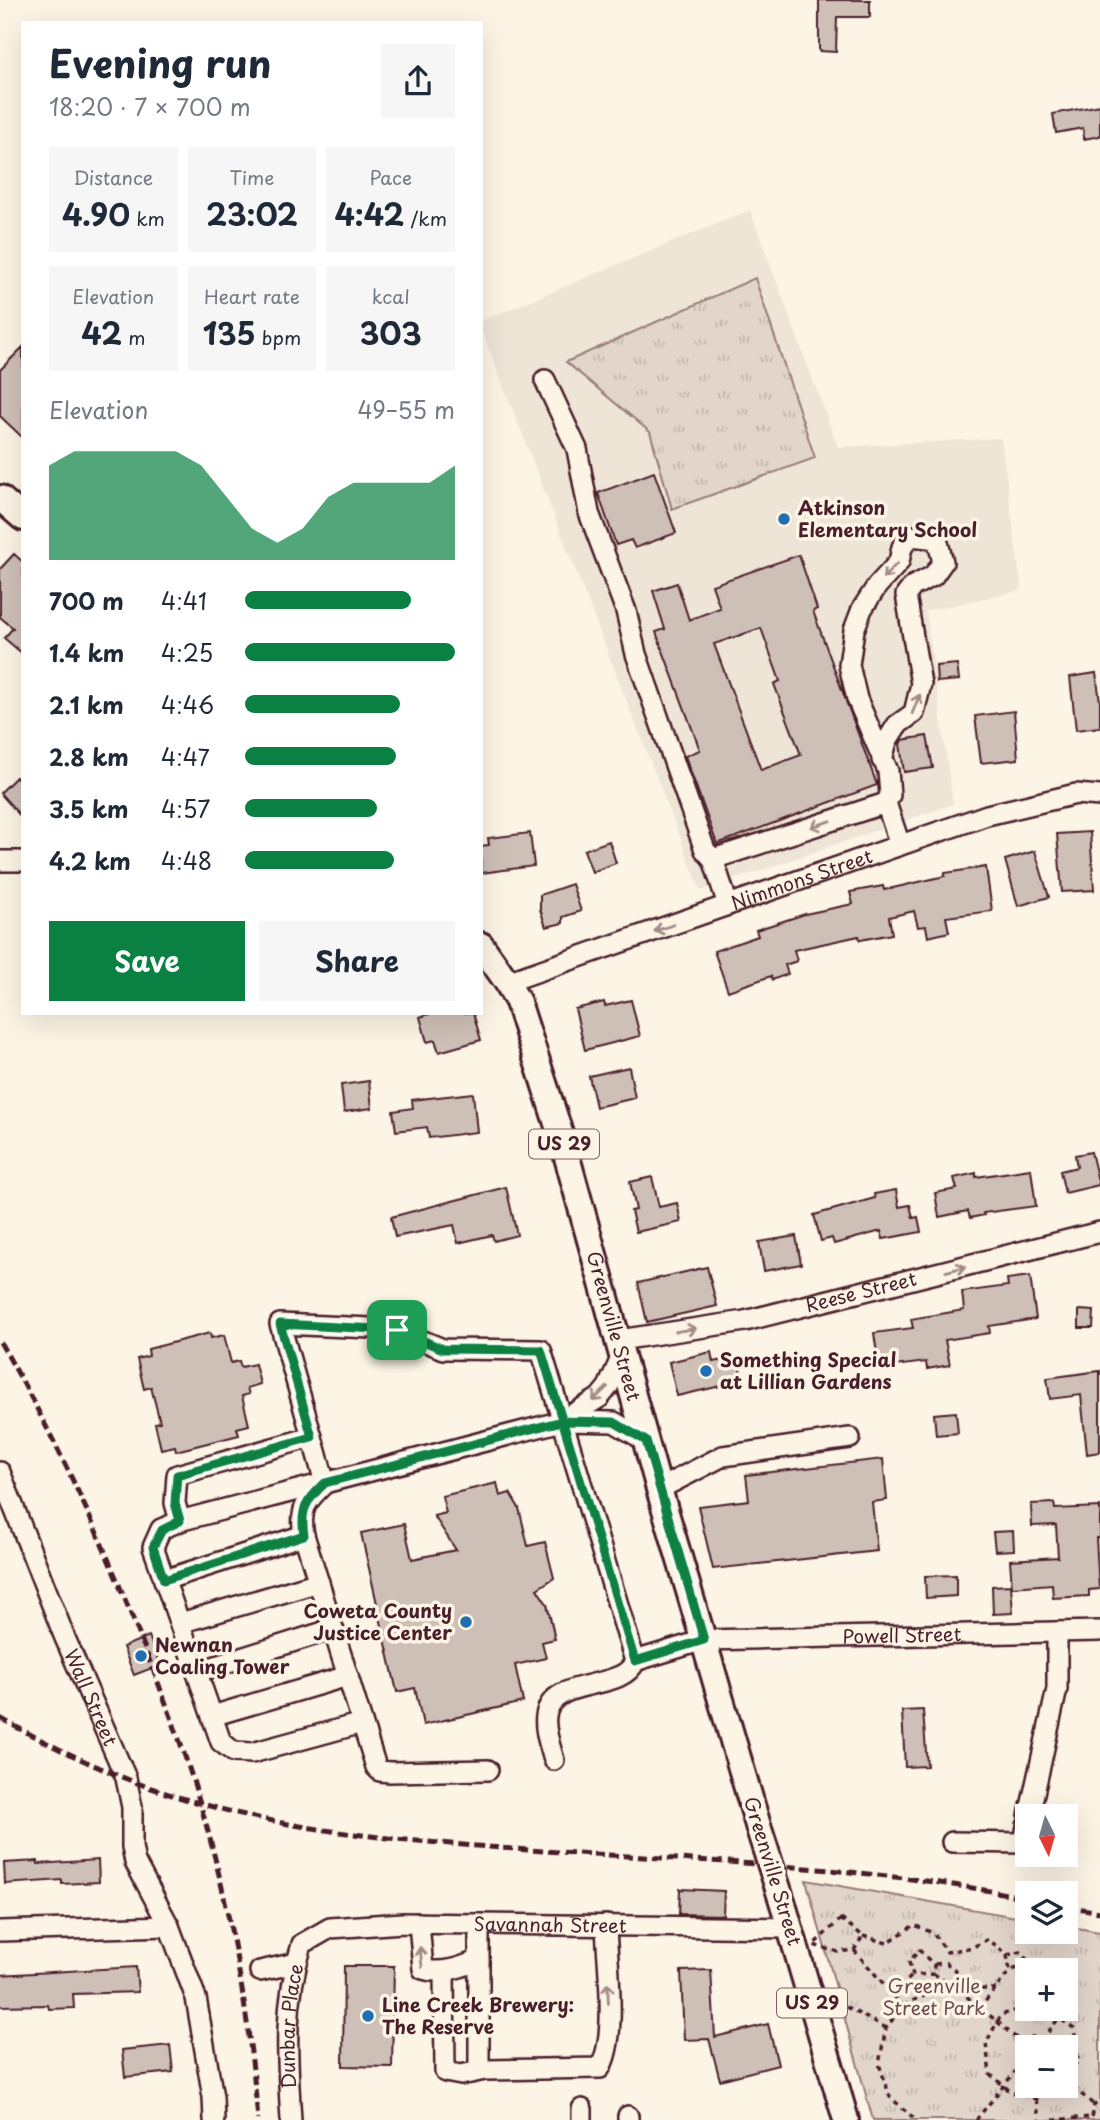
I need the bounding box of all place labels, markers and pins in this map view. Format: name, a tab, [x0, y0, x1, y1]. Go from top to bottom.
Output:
place label: Atkinson Elementary School	[798, 493, 977, 543]
marker: Atkinson Elementary School	[776, 511, 792, 527]
pin	[367, 1300, 427, 1360]
place label: Something Special at Lillian Gardens	[720, 1345, 896, 1395]
marker: Something Special at Lillian Gardens	[698, 1363, 714, 1379]
place label: Coweta County Justice Center	[303, 1596, 452, 1646]
marker: Coweta County Justice Center	[458, 1614, 474, 1630]
place label: Newnan Coaling Tower	[155, 1630, 290, 1680]
marker: Newnan Coaling Tower	[133, 1648, 149, 1664]
place label: Line Creek Brewery: The Reserve	[382, 1990, 574, 2040]
marker: Line Creek Brewery: The Reserve	[360, 2008, 376, 2024]

